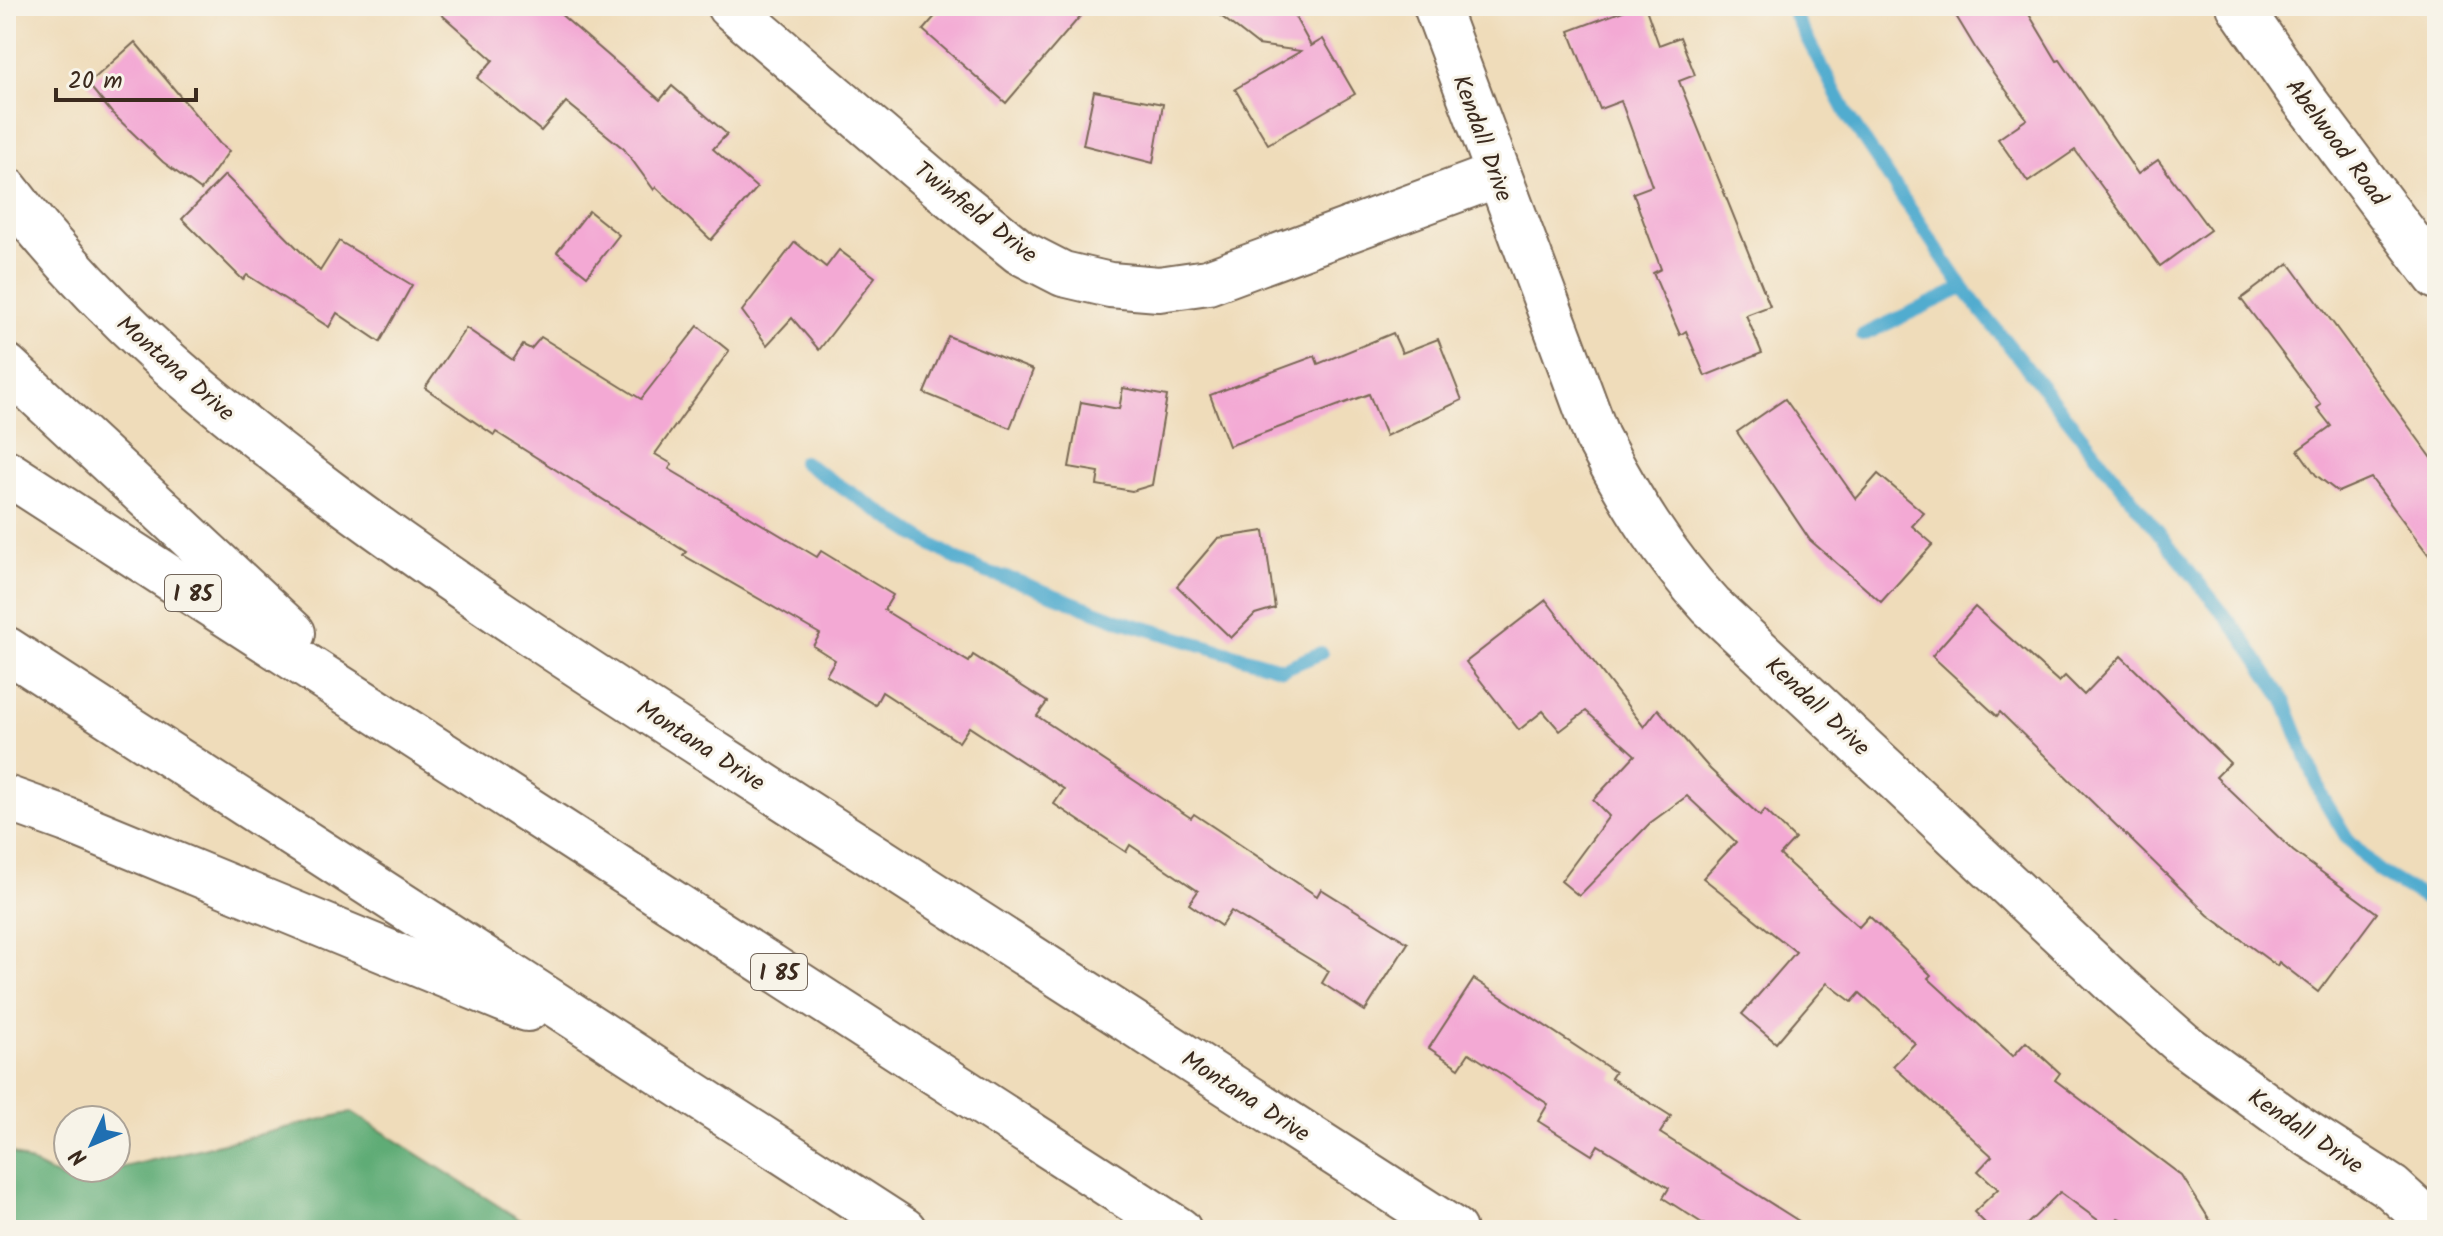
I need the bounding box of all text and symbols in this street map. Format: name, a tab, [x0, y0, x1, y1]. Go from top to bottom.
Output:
scale bar	[56, 52, 196, 102]
text: 20 m	[68, 62, 123, 101]
street label: Kendall Drive	[1441, 70, 1523, 208]
street label: Abelwood Road	[2275, 71, 2398, 216]
street label: Twinfield Drive	[905, 152, 1046, 274]
street label: Montana Drive	[107, 306, 243, 432]
road number: I 85	[165, 575, 221, 611]
street label: Kendall Drive	[1755, 648, 1879, 767]
street label: Montana Drive	[628, 690, 773, 803]
road number: I 85	[751, 954, 807, 990]
street label: Montana Drive	[1173, 1041, 1318, 1154]
street label: Kendall Drive	[2239, 1079, 2371, 1186]
north arrow	[52, 1104, 132, 1184]
text: N	[62, 1139, 97, 1173]

